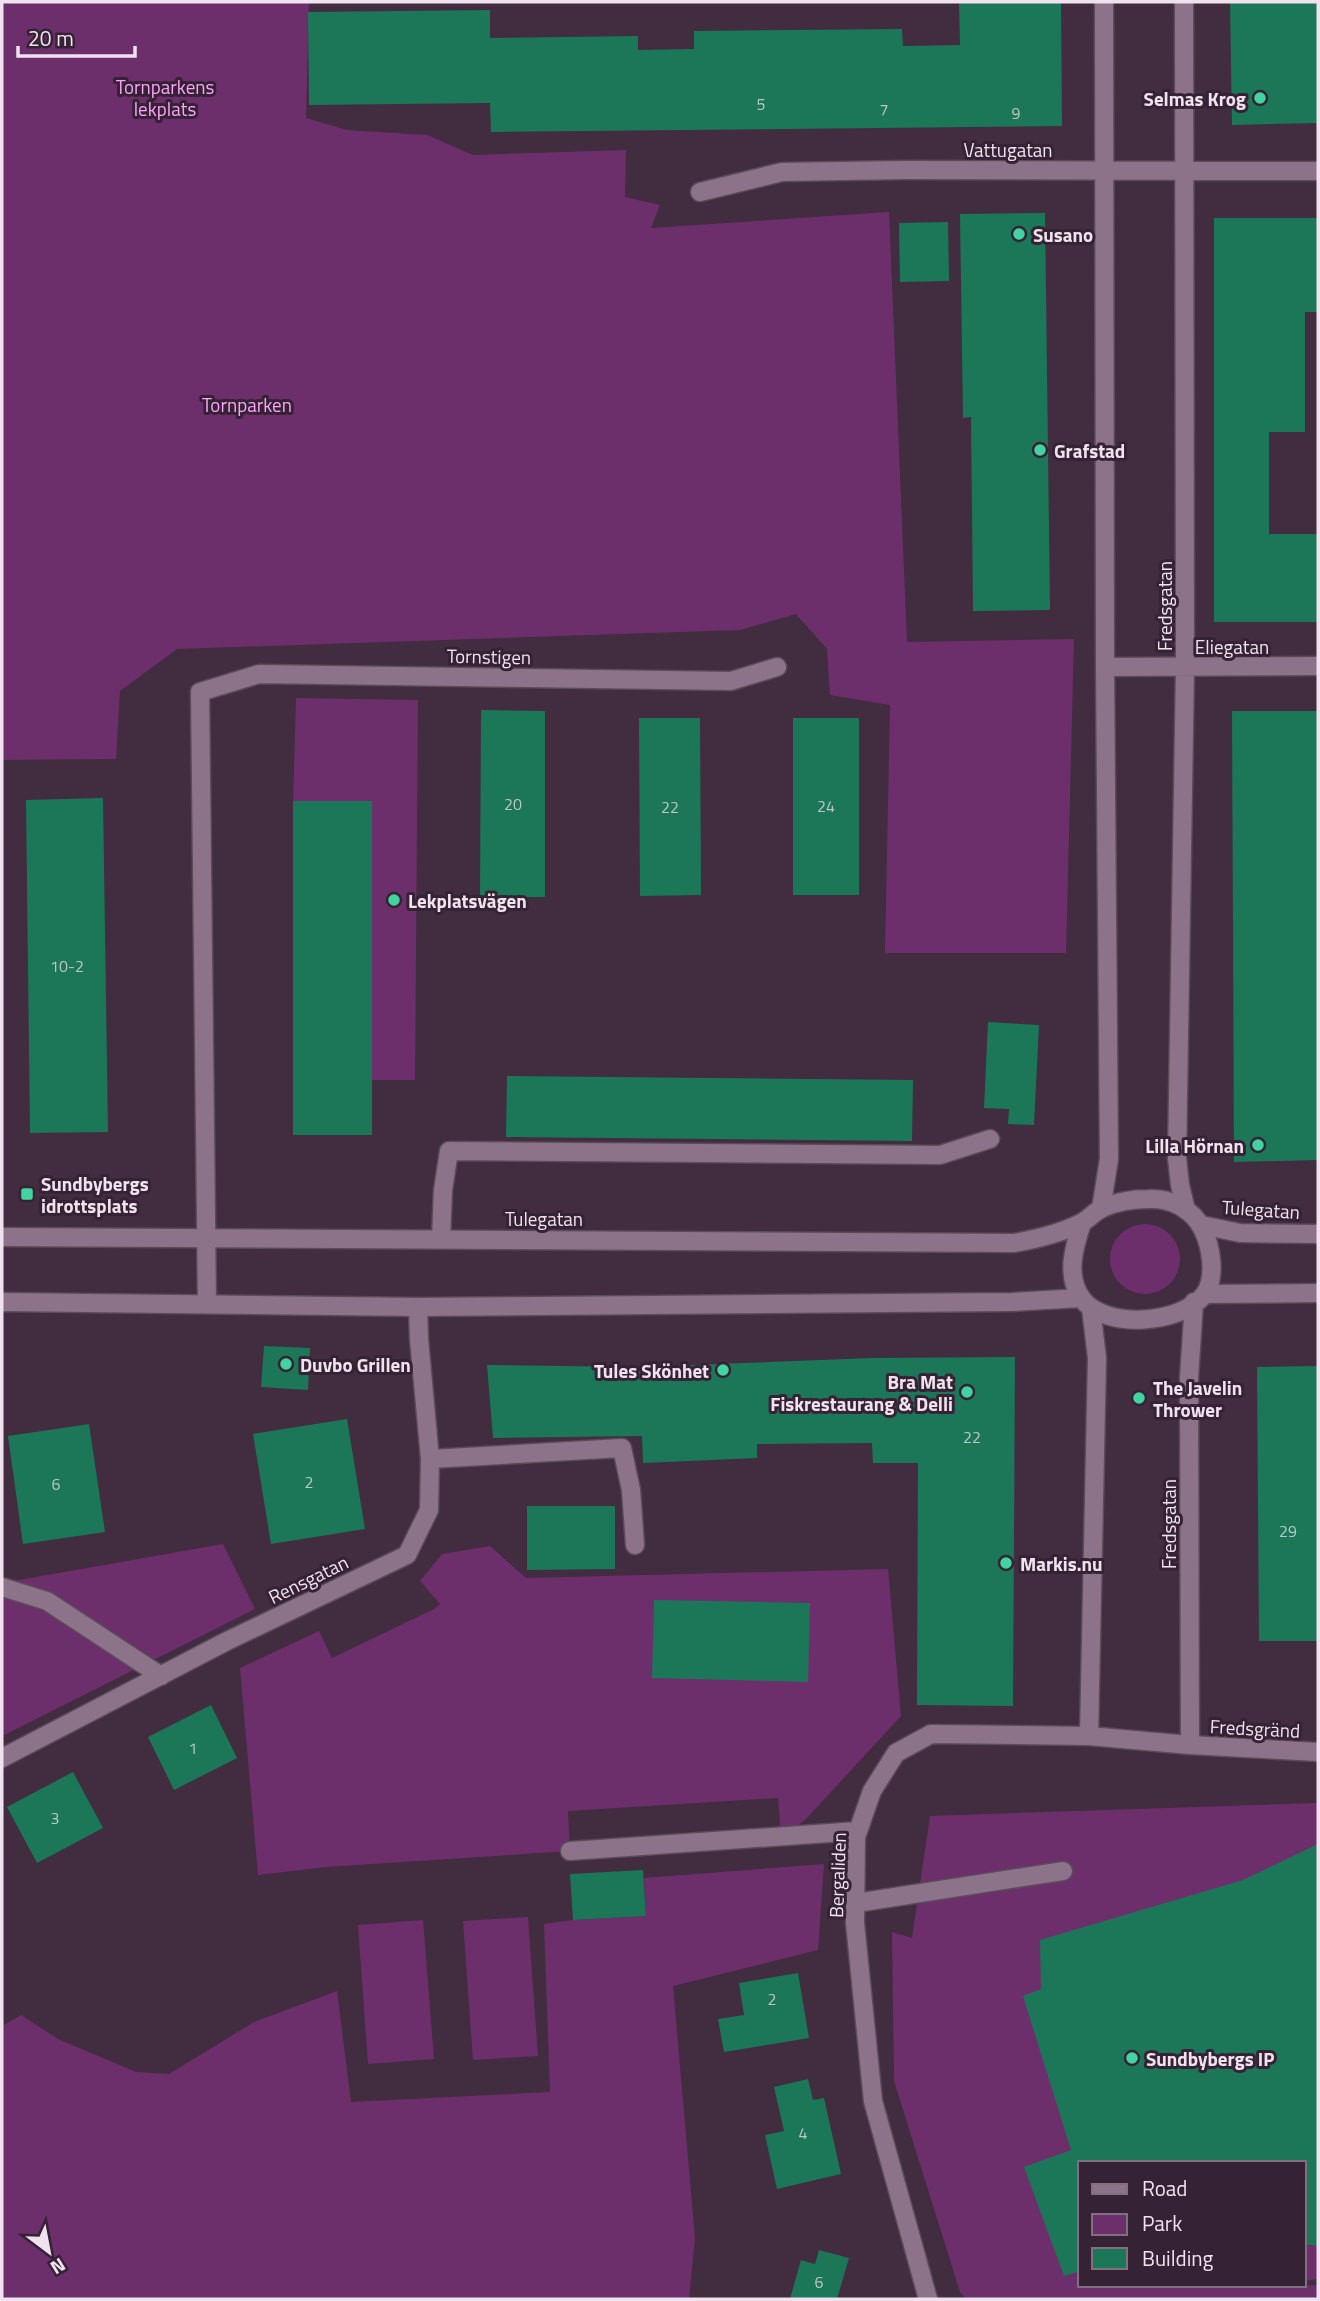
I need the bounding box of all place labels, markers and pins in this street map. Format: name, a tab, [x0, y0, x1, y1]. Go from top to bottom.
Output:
place label: Selmas Krog	[1144, 84, 1246, 113]
marker: Selmas Krog	[1252, 90, 1268, 106]
place label: Susano	[1033, 220, 1093, 249]
marker: Susano	[1011, 226, 1027, 242]
place label: Grafstad	[1054, 436, 1125, 465]
marker: Grafstad	[1032, 442, 1048, 458]
place label: Lekplatsvägen	[408, 886, 527, 915]
marker: Lekplatsvägen	[386, 892, 402, 908]
place label: Lilla Hörnan	[1145, 1131, 1244, 1160]
marker: Lilla Hörnan	[1250, 1137, 1266, 1153]
place label: Sundbybergs idrottsplats	[41, 1169, 149, 1220]
marker: Sundbybergs idrottsplats	[19, 1186, 35, 1202]
place label: Duvbo Grillen	[300, 1350, 411, 1379]
marker: Duvbo Grillen	[278, 1356, 294, 1372]
place label: Tules Skönhet	[594, 1356, 709, 1385]
marker: Tules Skönhet	[715, 1362, 731, 1378]
place label: Bra Mat Fiskrestaurang & Delli	[770, 1367, 953, 1418]
place label: The Javelin Thrower	[1153, 1373, 1242, 1424]
marker: Bra Mat Fiskrestaurang & Delli	[959, 1384, 975, 1400]
marker: The Javelin Thrower	[1131, 1390, 1147, 1406]
place label: Markis.nu	[1020, 1549, 1103, 1578]
marker: Markis.nu	[998, 1555, 1014, 1571]
place label: Sundbybergs IP	[1146, 2044, 1274, 2073]
marker: Sundbybergs IP	[1124, 2050, 1140, 2066]

